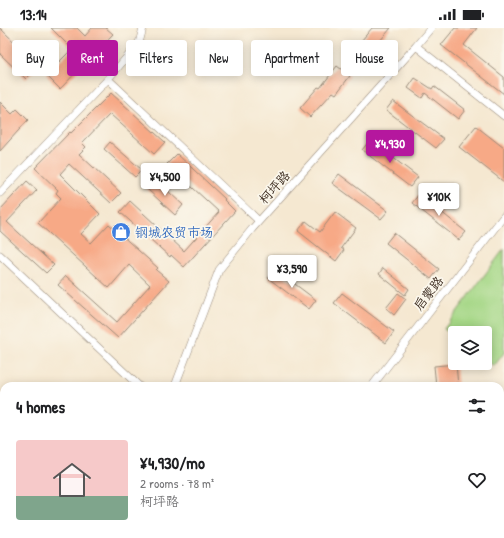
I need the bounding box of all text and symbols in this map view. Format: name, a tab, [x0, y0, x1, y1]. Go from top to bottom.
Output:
text: 13:14	[20, 4, 47, 25]
chip: Buy	[12, 40, 59, 76]
chip: Rent	[67, 40, 118, 76]
chip: Filters	[126, 40, 187, 76]
chip: New	[195, 40, 243, 76]
chip: Apartment	[251, 40, 333, 76]
chip: House	[341, 40, 398, 76]
pin: ¥4,930	[357, 130, 423, 164]
text: ¥4,930	[375, 134, 405, 152]
pin: ¥4,500	[132, 163, 198, 197]
street label: 柯坪路	[254, 166, 294, 208]
text: ¥4,500	[150, 167, 180, 185]
pin: ¥10K	[415, 183, 463, 217]
text: ¥10K	[427, 187, 451, 205]
shop icon: 钢城农贸市场	[110, 221, 132, 243]
place label: 钢城农贸市场	[135, 223, 213, 241]
pin: ¥3,590	[259, 255, 325, 289]
text: ¥3,590	[277, 259, 307, 277]
street label: 启蒙路	[409, 272, 447, 314]
map controls	[448, 326, 492, 370]
button: layers	[448, 326, 492, 370]
text: 4 homes	[16, 395, 65, 418]
icon: filters	[466, 395, 488, 417]
text: ¥4,930/mo	[140, 451, 205, 474]
icon: home	[48, 456, 96, 504]
icon: heart	[466, 469, 488, 491]
text: 2 rooms · 78 m²	[140, 474, 214, 492]
text: 柯坪路	[140, 492, 179, 510]

